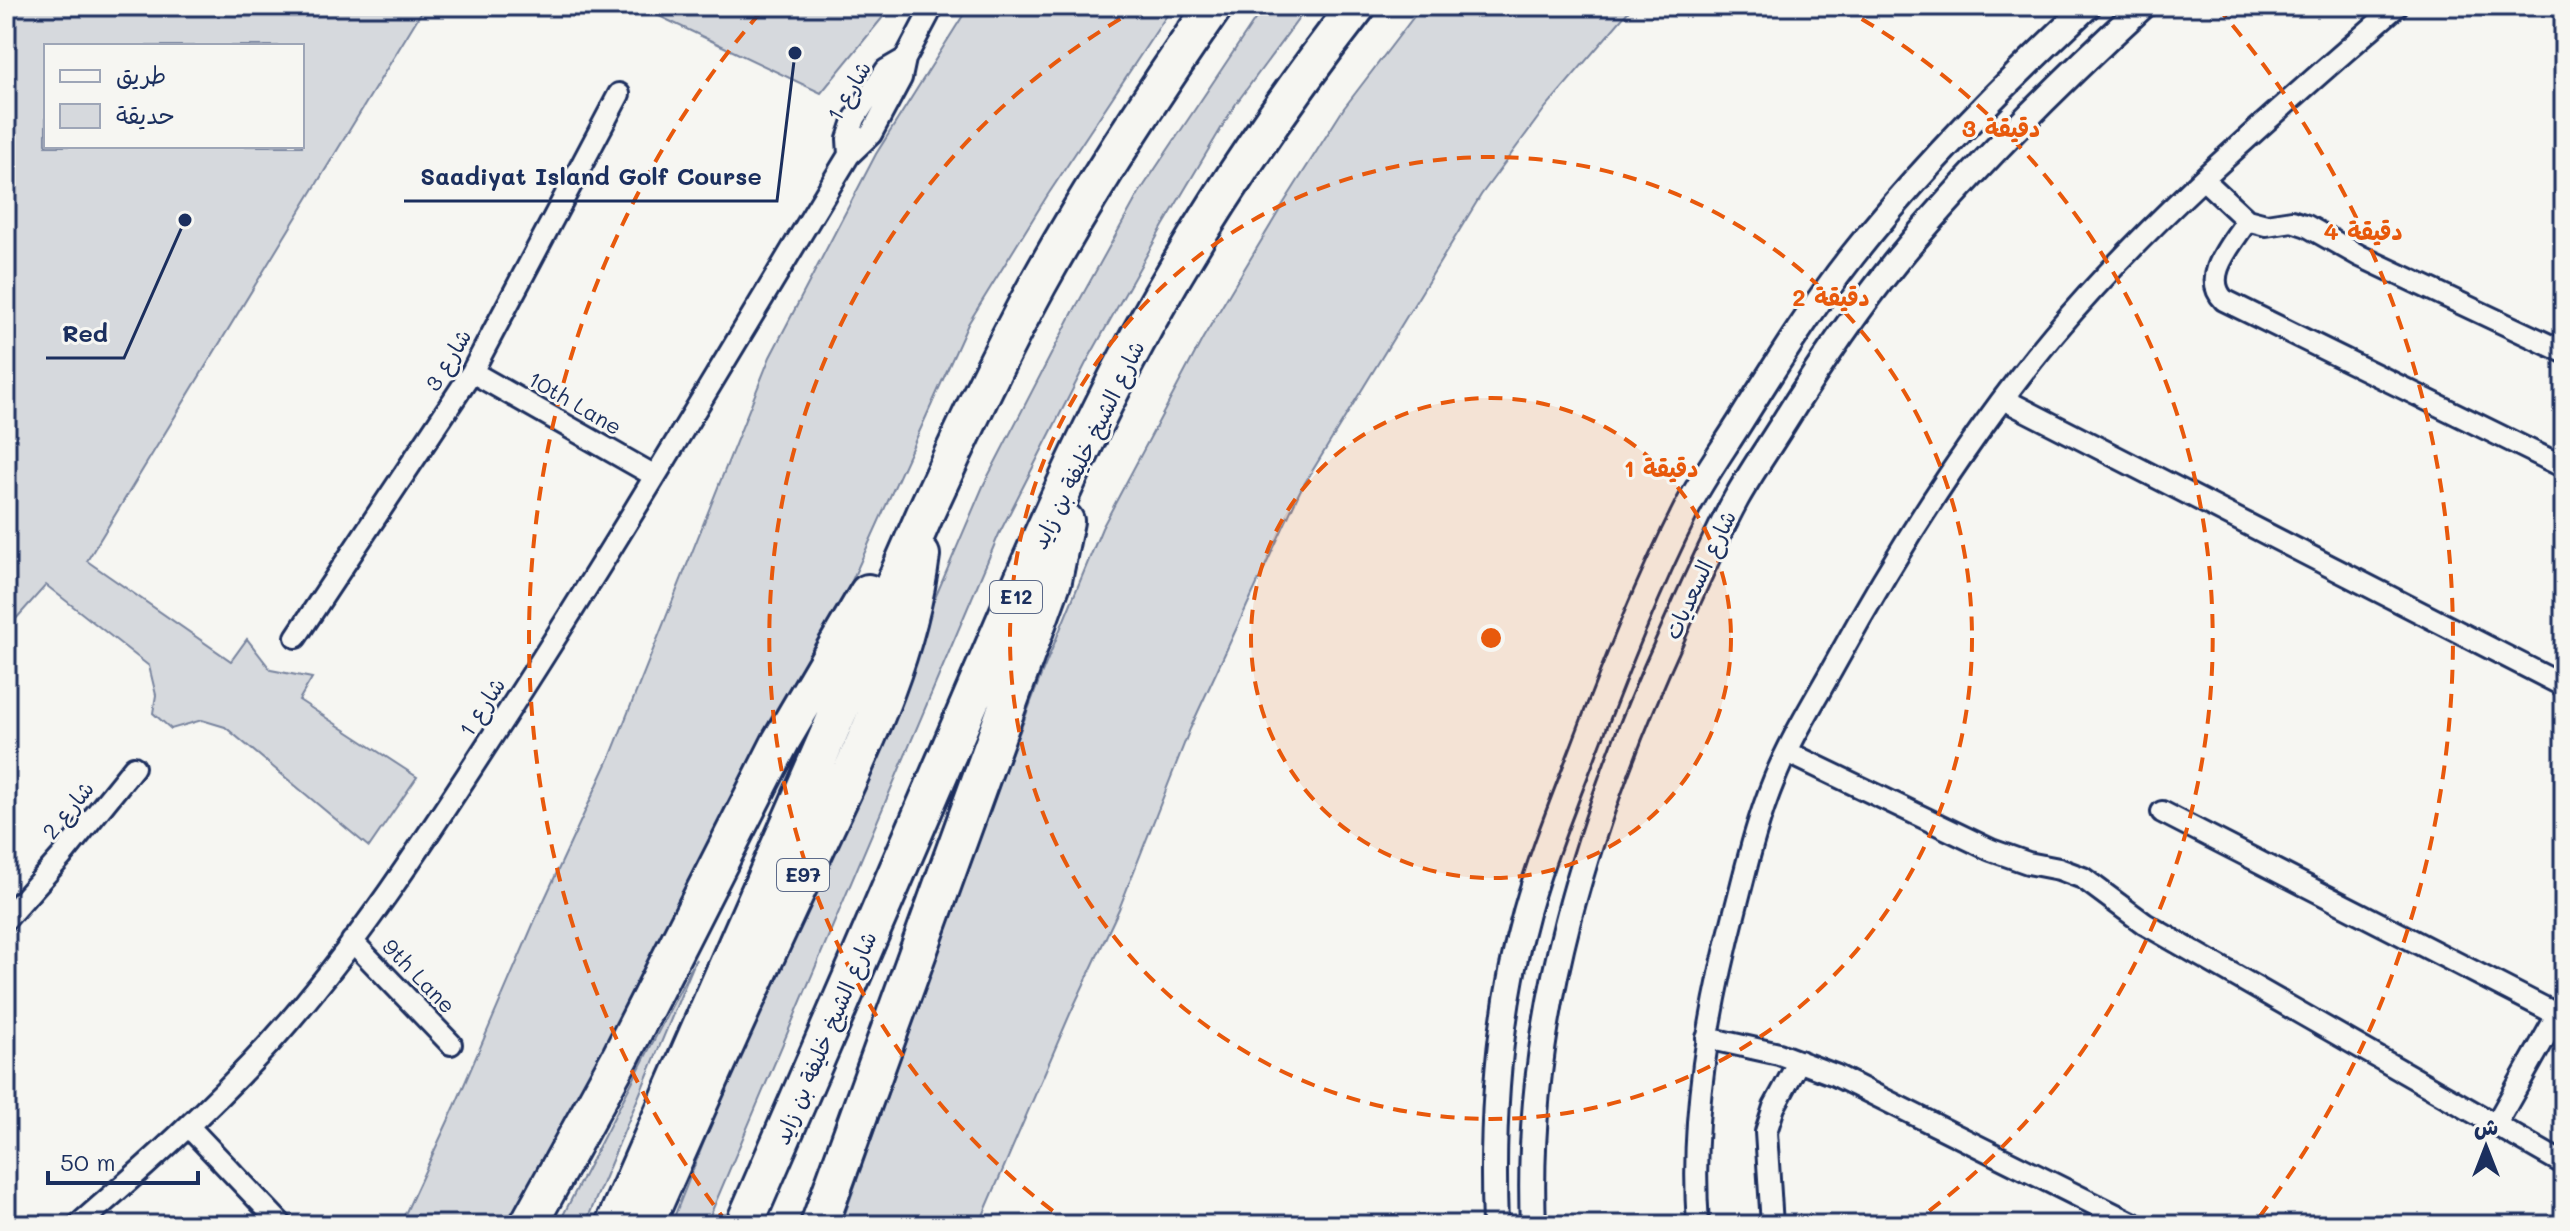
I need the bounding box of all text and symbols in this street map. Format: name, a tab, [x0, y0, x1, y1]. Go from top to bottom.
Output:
legend	[44, 44, 304, 148]
street label: شارع 1	[820, 56, 879, 127]
text: طريق	[116, 59, 166, 90]
text: حديقة	[116, 99, 175, 130]
text: 3 دقيقة	[1962, 112, 2040, 143]
callout: Saadiyat Island Golf Course	[404, 153, 777, 201]
text: Saadiyat Island Golf Course	[420, 160, 762, 191]
text: 4 دقيقة	[2323, 215, 2403, 246]
text: 2 دقيقة	[1792, 281, 1870, 312]
callout: Red	[46, 310, 124, 358]
text: Red	[62, 317, 108, 348]
street label: شارع 3	[418, 323, 479, 397]
street label: شارع الشيخ خليفة بن زايد	[1024, 336, 1153, 555]
street label: 10th Lane	[523, 364, 627, 441]
text: 1 دقيقة	[1624, 452, 1698, 483]
street label: شارع السعديات	[1657, 506, 1744, 645]
road number: E12	[990, 581, 1042, 613]
centre of rings	[1477, 624, 1505, 652]
street label: شارع 1	[452, 672, 513, 743]
street label: شارع 2	[35, 775, 101, 846]
road number: E97	[777, 859, 829, 891]
street label: شارع الشيخ خليفة بن زايد	[766, 927, 884, 1150]
street label: 9th Lane	[377, 932, 462, 1019]
north arrow	[2446, 1107, 2526, 1187]
text: ش	[2474, 1112, 2498, 1141]
scale bar	[48, 1135, 198, 1185]
text: 50 m	[60, 1146, 116, 1177]

